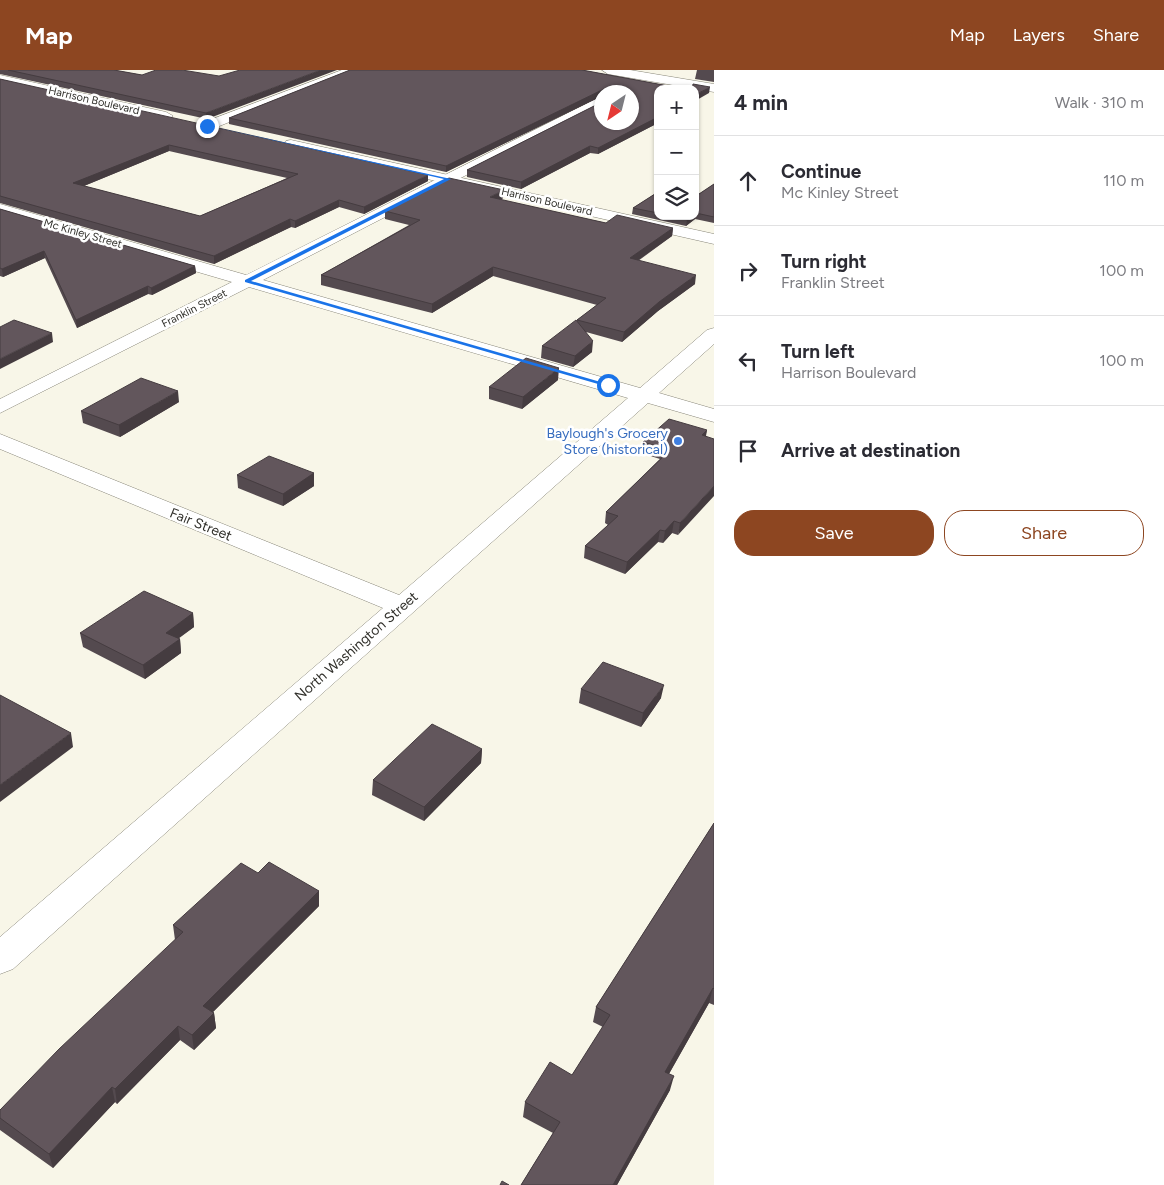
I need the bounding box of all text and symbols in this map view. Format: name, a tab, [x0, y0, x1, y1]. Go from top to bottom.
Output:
text: Map	[25, 21, 73, 50]
text: Map	[950, 24, 985, 46]
text: Layers	[1013, 24, 1065, 46]
text: Share	[1093, 24, 1139, 46]
street label: Harrison Boulevard	[47, 84, 141, 117]
north arrow	[594, 85, 639, 130]
map controls	[654, 85, 699, 220]
button: +	[654, 85, 699, 130]
text: 4 min	[734, 90, 788, 115]
text: Walk · 310 m	[1055, 93, 1144, 112]
route end	[196, 115, 219, 138]
button: −	[654, 130, 699, 175]
text: Continue	[781, 160, 861, 183]
icon: ahead	[734, 167, 762, 195]
text: 110 m	[1103, 171, 1144, 190]
button: layers	[654, 175, 699, 220]
text: Mc Kinley Street	[781, 183, 899, 202]
street label: Harrison Boulevard	[500, 185, 594, 218]
street label: Mc Kinley Street	[42, 216, 124, 251]
text: Turn right	[781, 250, 867, 273]
icon: right	[734, 257, 762, 285]
text: 100 m	[1099, 261, 1144, 280]
text: Franklin Street	[781, 273, 885, 292]
street label: Franklin Street	[160, 286, 229, 330]
text: Turn left	[781, 340, 855, 363]
icon: left	[734, 347, 762, 375]
text: 100 m	[1099, 351, 1144, 370]
text: Harrison Boulevard	[781, 363, 916, 382]
route start	[597, 374, 620, 397]
place label: Baylough's Grocery Store (historical)	[546, 425, 669, 458]
marker: Baylough's Grocery Store (historical)	[672, 435, 684, 447]
icon: arrive	[734, 437, 762, 465]
text: Arrive at destination	[781, 439, 960, 462]
street label: Fair Street	[167, 504, 234, 545]
button: Save	[734, 510, 934, 556]
button: Share	[944, 510, 1144, 556]
street label: North Washington Street	[291, 588, 421, 705]

